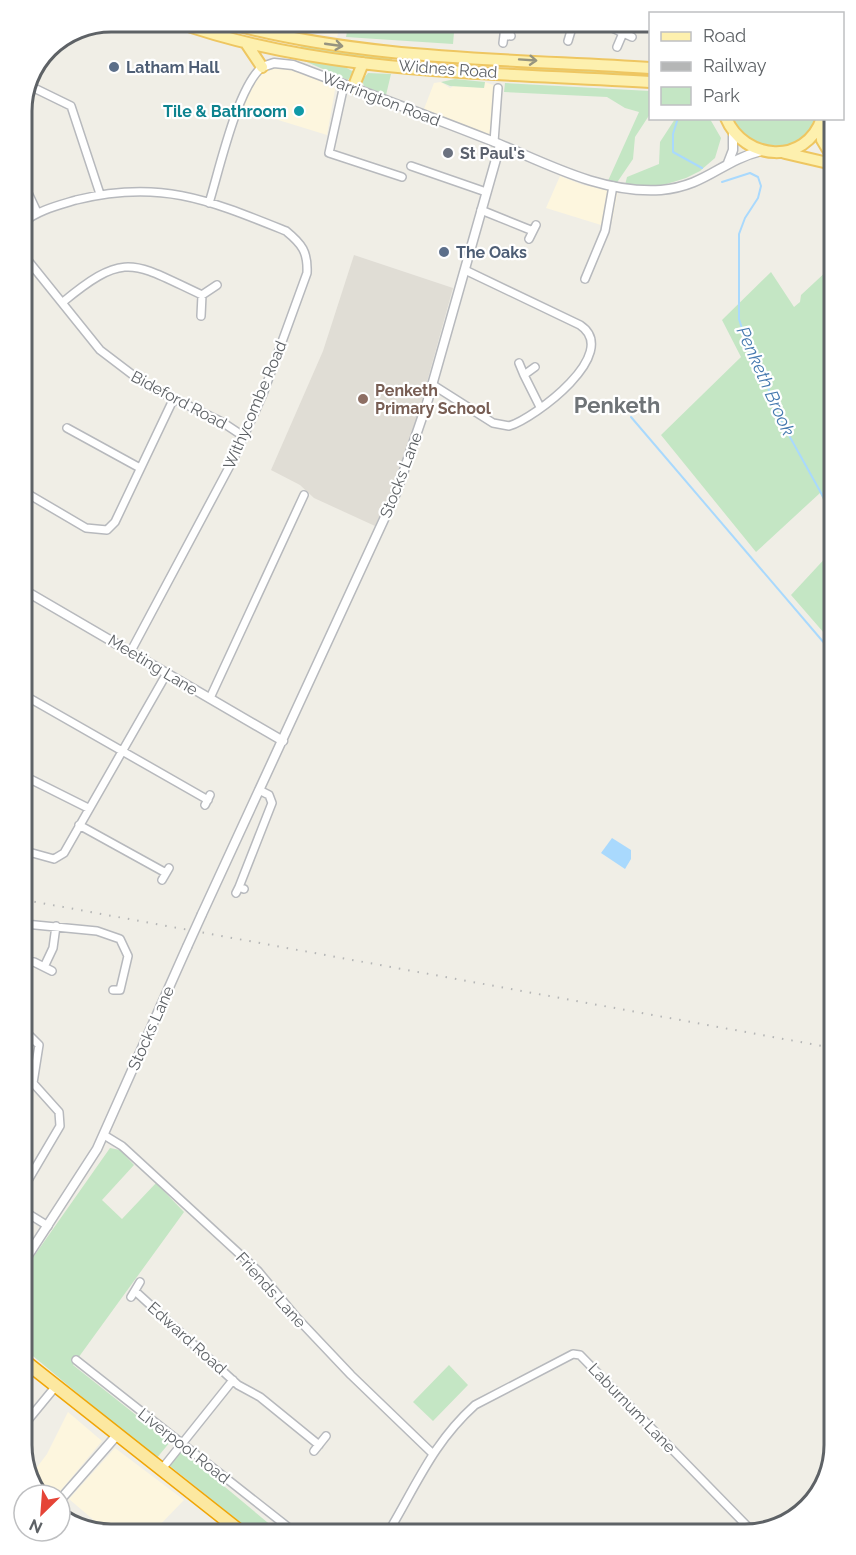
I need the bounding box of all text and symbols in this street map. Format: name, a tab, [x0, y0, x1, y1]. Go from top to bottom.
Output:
legend	[649, 12, 844, 120]
text: Road	[703, 25, 746, 46]
one-way arrow	[323, 40, 343, 51]
one-way arrow	[517, 55, 537, 66]
text: Railway	[703, 55, 767, 76]
street label: Widnes Road	[398, 56, 498, 82]
place label: Latham Hall	[126, 58, 220, 77]
marker: Latham Hall	[107, 60, 121, 74]
street label: Warrington Road	[319, 68, 443, 130]
text: Park	[703, 85, 740, 106]
place label: Tile & Bathroom	[163, 102, 287, 121]
marker: Tile & Bathroom	[292, 104, 306, 118]
place label: St Paul's	[460, 144, 525, 163]
marker: St Paul's	[441, 146, 455, 160]
place label: The Oaks	[456, 243, 527, 262]
marker: The Oaks	[437, 245, 451, 259]
water label: Penketh Brook	[733, 323, 800, 439]
street label: Withycombe Road	[219, 338, 291, 472]
street label: Bideford Road	[128, 367, 230, 433]
place label: Penketh Primary School	[375, 381, 492, 418]
marker: Penketh Primary School	[356, 392, 370, 406]
district label: Penketh	[574, 392, 660, 418]
street label: Stocks Lane	[376, 430, 426, 520]
street label: Meeting Lane	[105, 631, 201, 699]
street label: Stocks Lane	[124, 983, 178, 1073]
street label: Friends Lane	[232, 1248, 310, 1332]
street label: Edward Road	[144, 1298, 230, 1378]
street label: Laburnum Lane	[584, 1359, 680, 1457]
street label: Liverpool Road	[134, 1404, 234, 1488]
north arrow	[12, 1483, 72, 1543]
text: N	[26, 1515, 45, 1537]

